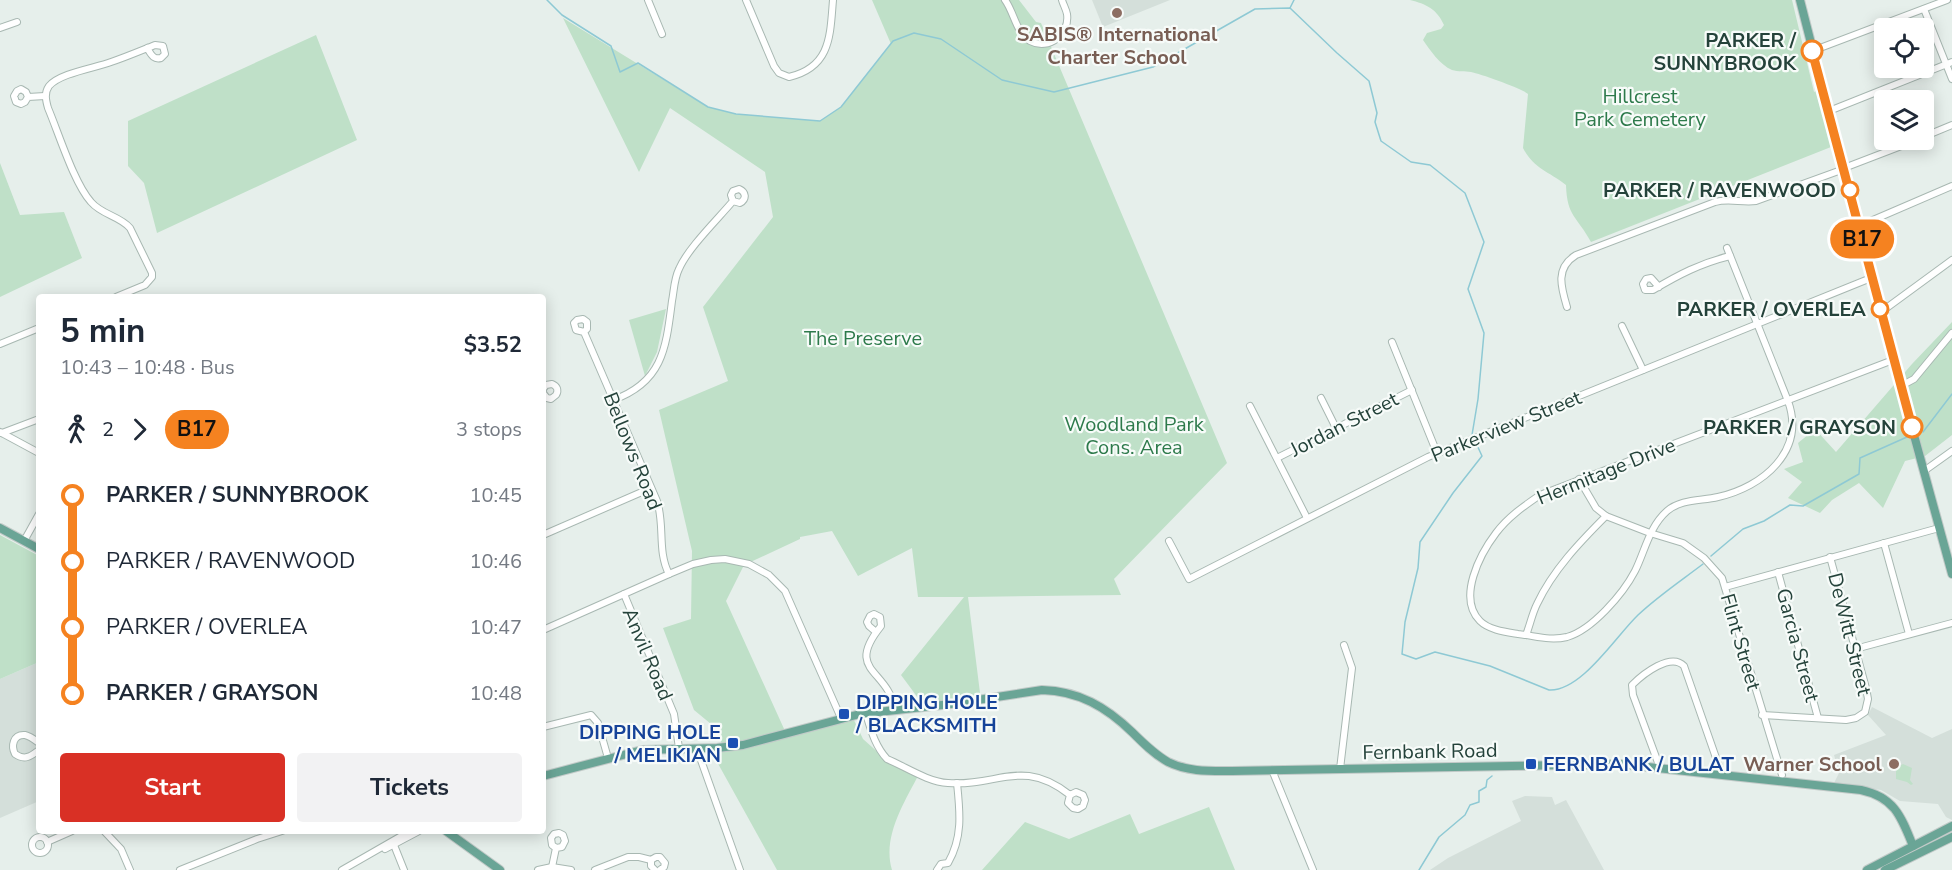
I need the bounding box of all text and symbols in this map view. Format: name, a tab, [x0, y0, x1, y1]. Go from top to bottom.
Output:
marker: SABIS® International Charter School	[1110, 6, 1124, 20]
map controls	[1874, 18, 1934, 150]
button: locate	[1874, 18, 1934, 78]
place label: SABIS® International Charter School	[1017, 21, 1218, 71]
place label: PARKER / SUNNYBROOK	[1654, 27, 1797, 77]
marker: PARKER / SUNNYBROOK	[1801, 40, 1823, 62]
park label: Hillcrest Park Cemetery	[1574, 83, 1707, 133]
button: layers	[1874, 90, 1934, 150]
place label: PARKER / RAVENWOOD	[1603, 177, 1836, 204]
marker: PARKER / RAVENWOOD	[1841, 181, 1859, 199]
line badge: B17	[1828, 220, 1896, 258]
text: B17	[1842, 225, 1882, 253]
place label: PARKER / OVERLEA	[1677, 296, 1866, 323]
marker: PARKER / OVERLEA	[1871, 300, 1889, 318]
text: 5 min	[60, 309, 145, 354]
park label: The Preserve	[804, 325, 922, 352]
text: $3.52	[464, 330, 522, 360]
text: 10:43 – 10:48 · Bus	[60, 354, 235, 381]
street label: Parkerview Street	[1427, 384, 1586, 469]
street label: Jordan Street	[1285, 385, 1404, 464]
street label: Bellows Road	[597, 388, 668, 514]
park label: Woodland Park Cons. Area	[1064, 411, 1205, 461]
icon: walk	[60, 413, 93, 446]
icon: forward	[123, 413, 156, 446]
place label: PARKER / GRAYSON	[1703, 414, 1896, 441]
text: B17	[177, 415, 217, 443]
text: 2	[102, 416, 114, 443]
text: 3 stops	[456, 416, 522, 443]
marker: PARKER / GRAYSON	[1901, 416, 1923, 438]
street label: Hermitage Drive	[1533, 431, 1680, 512]
text: PARKER / SUNNYBROOK	[106, 480, 368, 510]
text: 10:45	[469, 482, 522, 509]
text: PARKER / RAVENWOOD	[106, 546, 355, 576]
text: 10:46	[469, 548, 522, 575]
street label: DeWitt Street	[1821, 570, 1878, 699]
street label: Garcia Street	[1769, 585, 1826, 706]
street label: Flint Street	[1714, 591, 1767, 695]
street label: Anvil Road	[616, 604, 679, 705]
text: PARKER / OVERLEA	[106, 612, 308, 642]
text: 10:47	[469, 614, 522, 641]
text: PARKER / GRAYSON	[106, 678, 318, 708]
text: 10:48	[469, 680, 522, 707]
place label: DIPPING HOLE / BLACKSMITH	[855, 689, 998, 739]
marker: DIPPING HOLE / BLACKSMITH	[837, 707, 851, 721]
place label: DIPPING HOLE / MELIKIAN	[579, 719, 721, 769]
marker: DIPPING HOLE / MELIKIAN	[726, 736, 740, 750]
street label: Fernbank Road	[1362, 737, 1498, 766]
place label: FERNBANK / BULAT	[1543, 751, 1734, 778]
place label: Warner School	[1743, 751, 1883, 778]
button: Start	[60, 753, 285, 822]
button: Tickets	[297, 753, 522, 822]
marker: FERNBANK / BULAT	[1524, 757, 1538, 771]
marker: Warner School	[1887, 757, 1901, 771]

